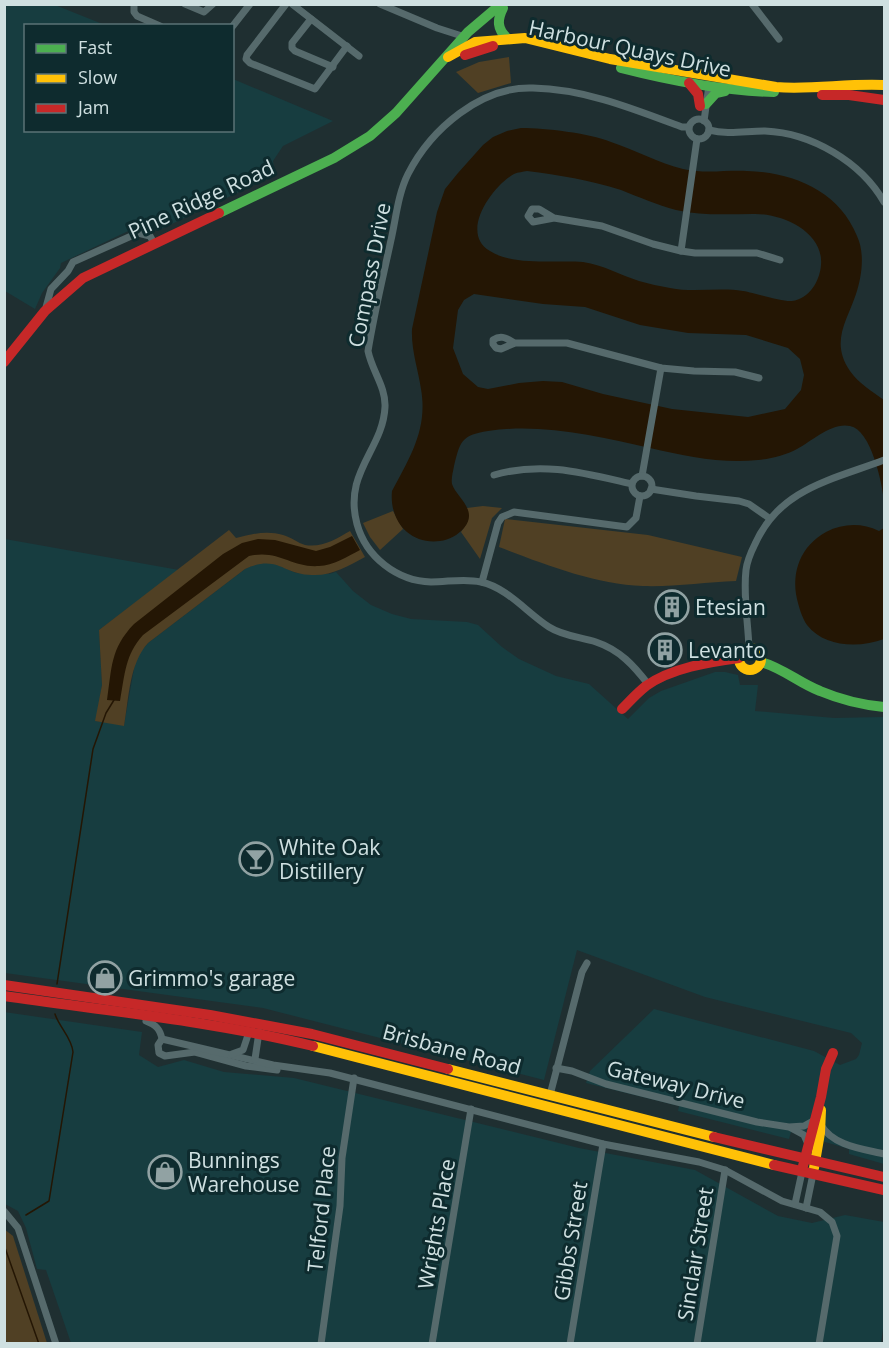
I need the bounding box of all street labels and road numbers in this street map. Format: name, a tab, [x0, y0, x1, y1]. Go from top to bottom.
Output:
street label: Harbour Quays Drive	[526, 13, 734, 83]
street label: Pine Ridge Road	[124, 153, 278, 245]
street label: Compass Drive	[341, 200, 397, 350]
street label: Brisbane Road	[380, 1017, 524, 1081]
street label: Gateway Drive	[604, 1053, 748, 1115]
street label: Telford Place	[300, 1145, 342, 1273]
street label: Wrights Place	[411, 1157, 461, 1291]
street label: Gibbs Street	[547, 1179, 593, 1303]
street label: Sinclair Street	[671, 1185, 719, 1323]

